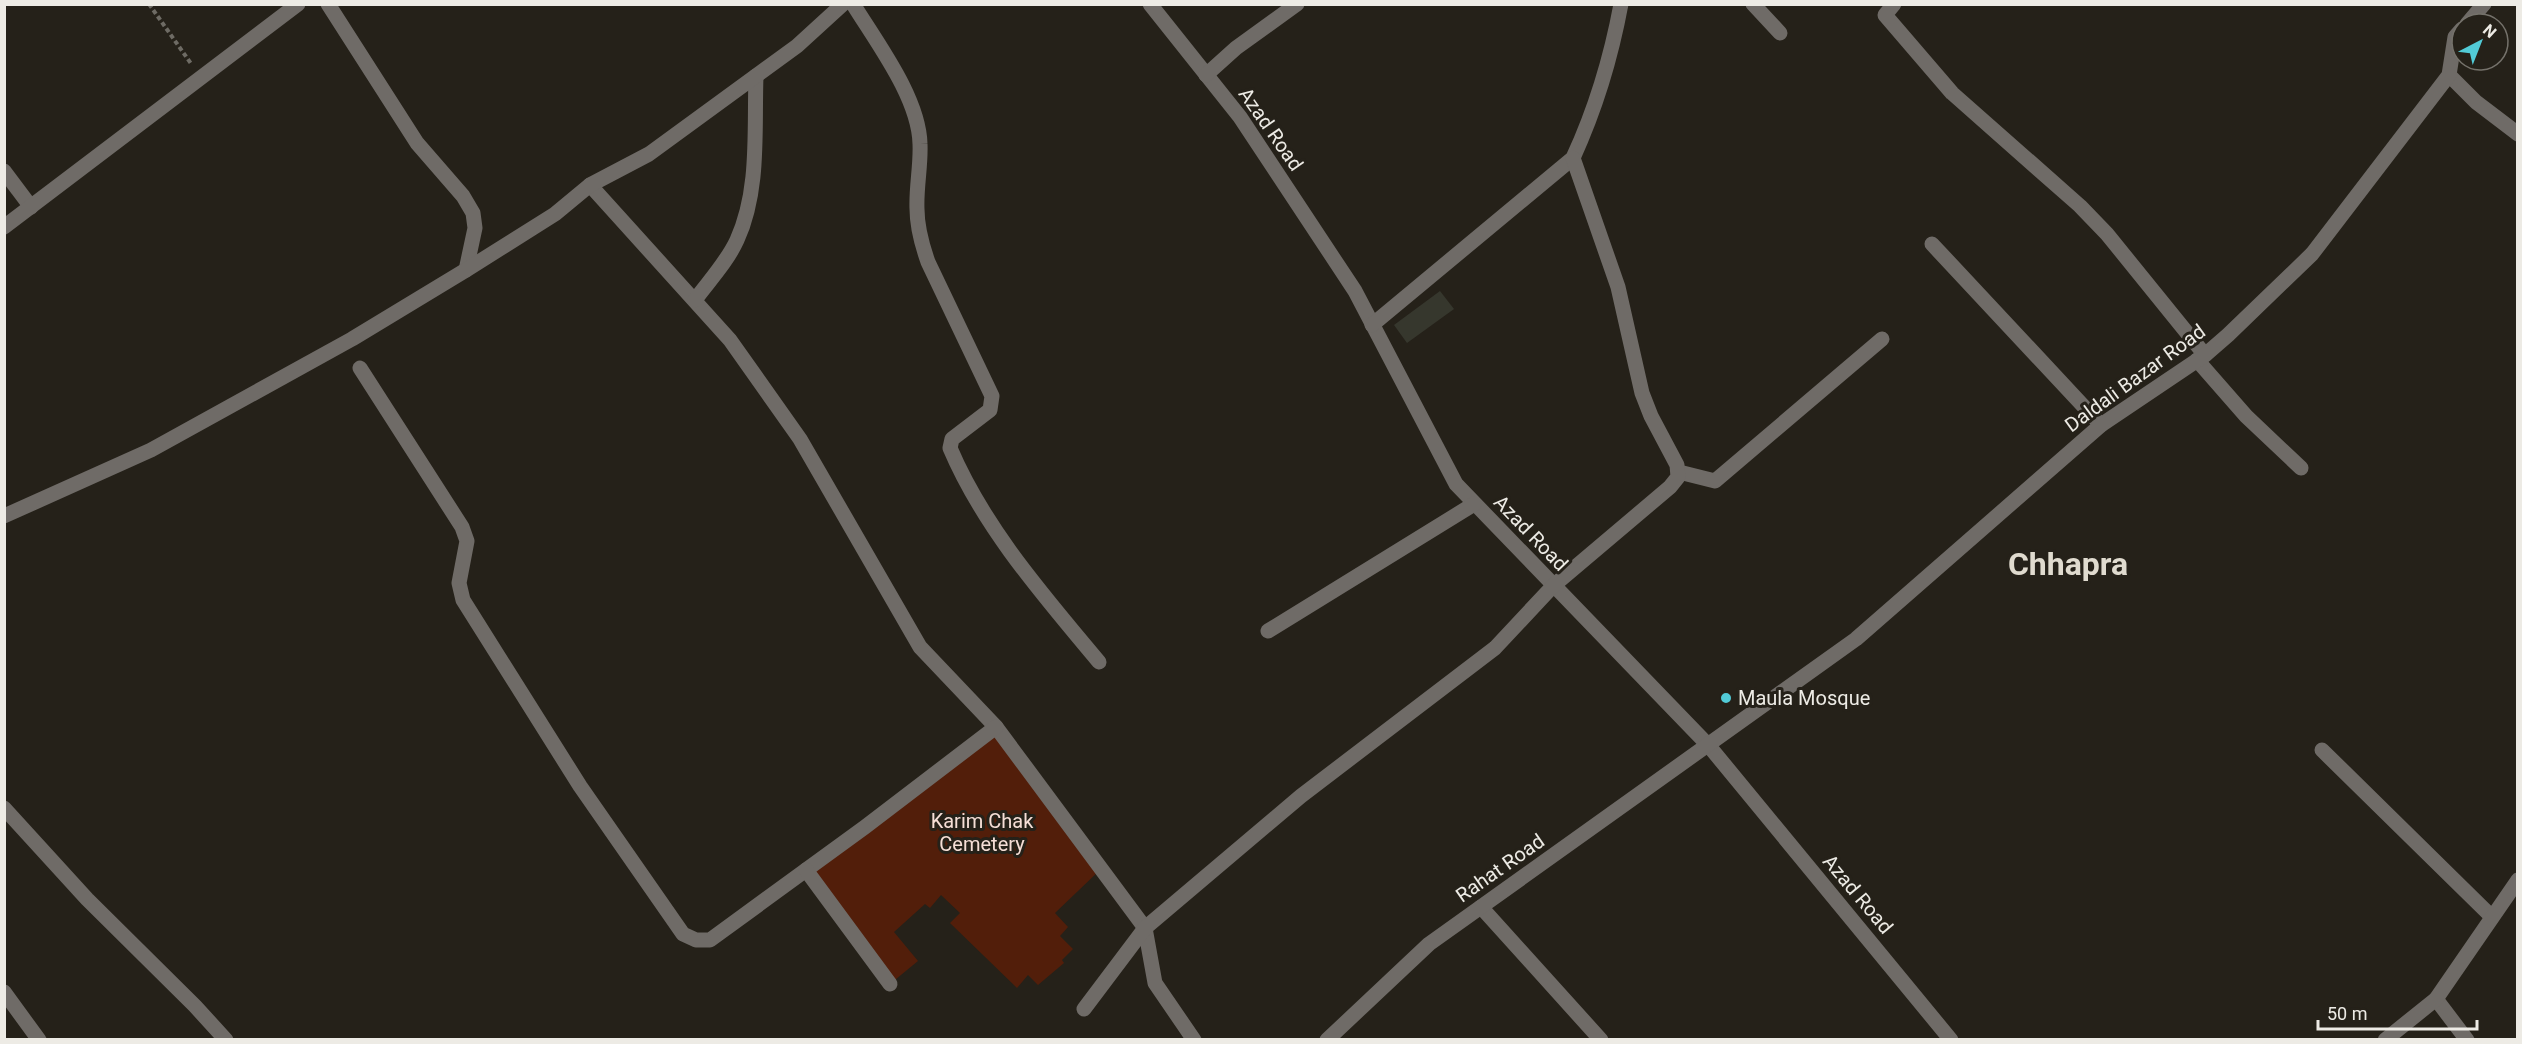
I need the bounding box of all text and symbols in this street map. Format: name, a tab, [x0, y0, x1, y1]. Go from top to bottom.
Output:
north arrow	[2450, 12, 2510, 72]
text: N	[2479, 20, 2500, 42]
street label: Azad Road	[1234, 83, 1308, 175]
street label: Daldali Bazar Road	[2060, 319, 2210, 437]
street label: Azad Road	[1489, 490, 1573, 576]
district label: Chhapra	[2008, 545, 2128, 583]
place label: Maula Mosque	[1738, 686, 1870, 710]
marker: Maula Mosque	[1719, 691, 1733, 705]
park label: Karim Chak Cemetery	[931, 809, 1034, 856]
street label: Rahat Road	[1451, 829, 1549, 907]
street label: Azad Road	[1818, 849, 1898, 939]
scale bar	[2318, 993, 2477, 1031]
text: 50 m	[2327, 1003, 2367, 1024]

